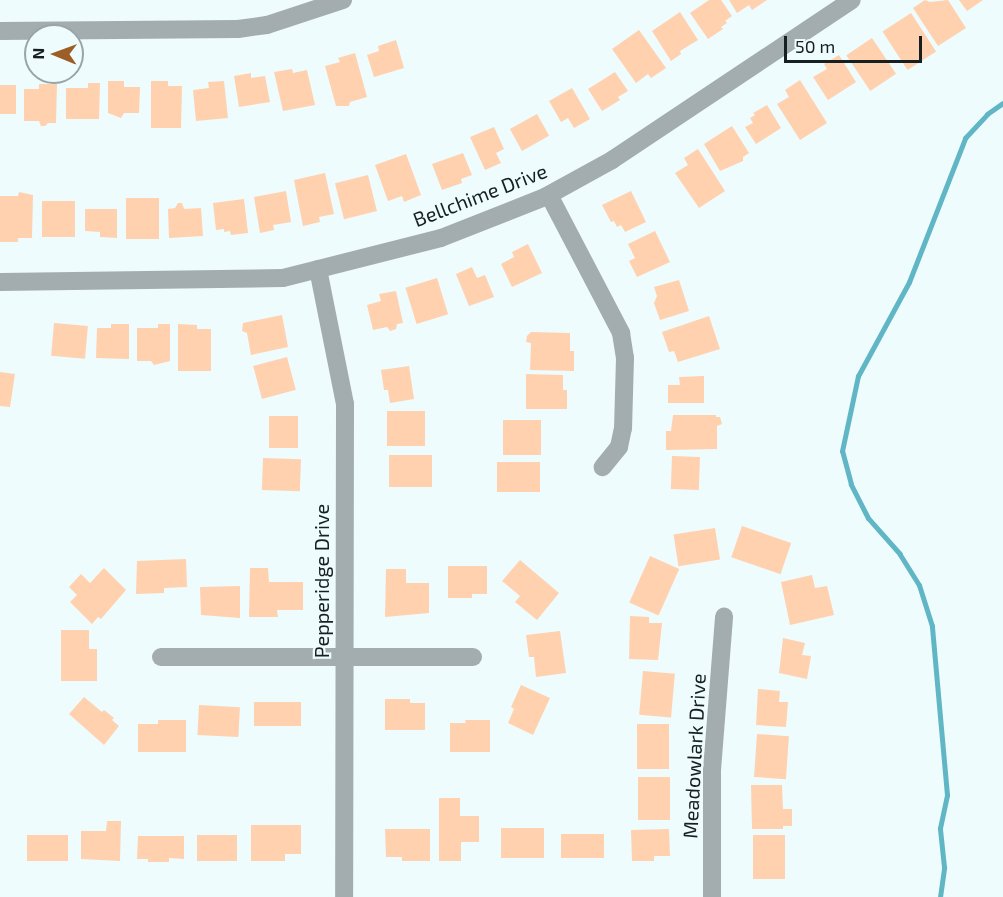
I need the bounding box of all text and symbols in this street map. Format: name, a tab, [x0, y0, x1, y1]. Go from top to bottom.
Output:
north arrow	[24, 24, 84, 84]
scale bar	[787, 24, 925, 62]
text: 50 m	[795, 35, 835, 57]
text: N	[28, 48, 47, 60]
street label: Bellchime Drive	[410, 158, 550, 232]
street label: Pepperidge Drive	[309, 504, 333, 658]
street label: Meadowlark Drive	[678, 673, 710, 839]

